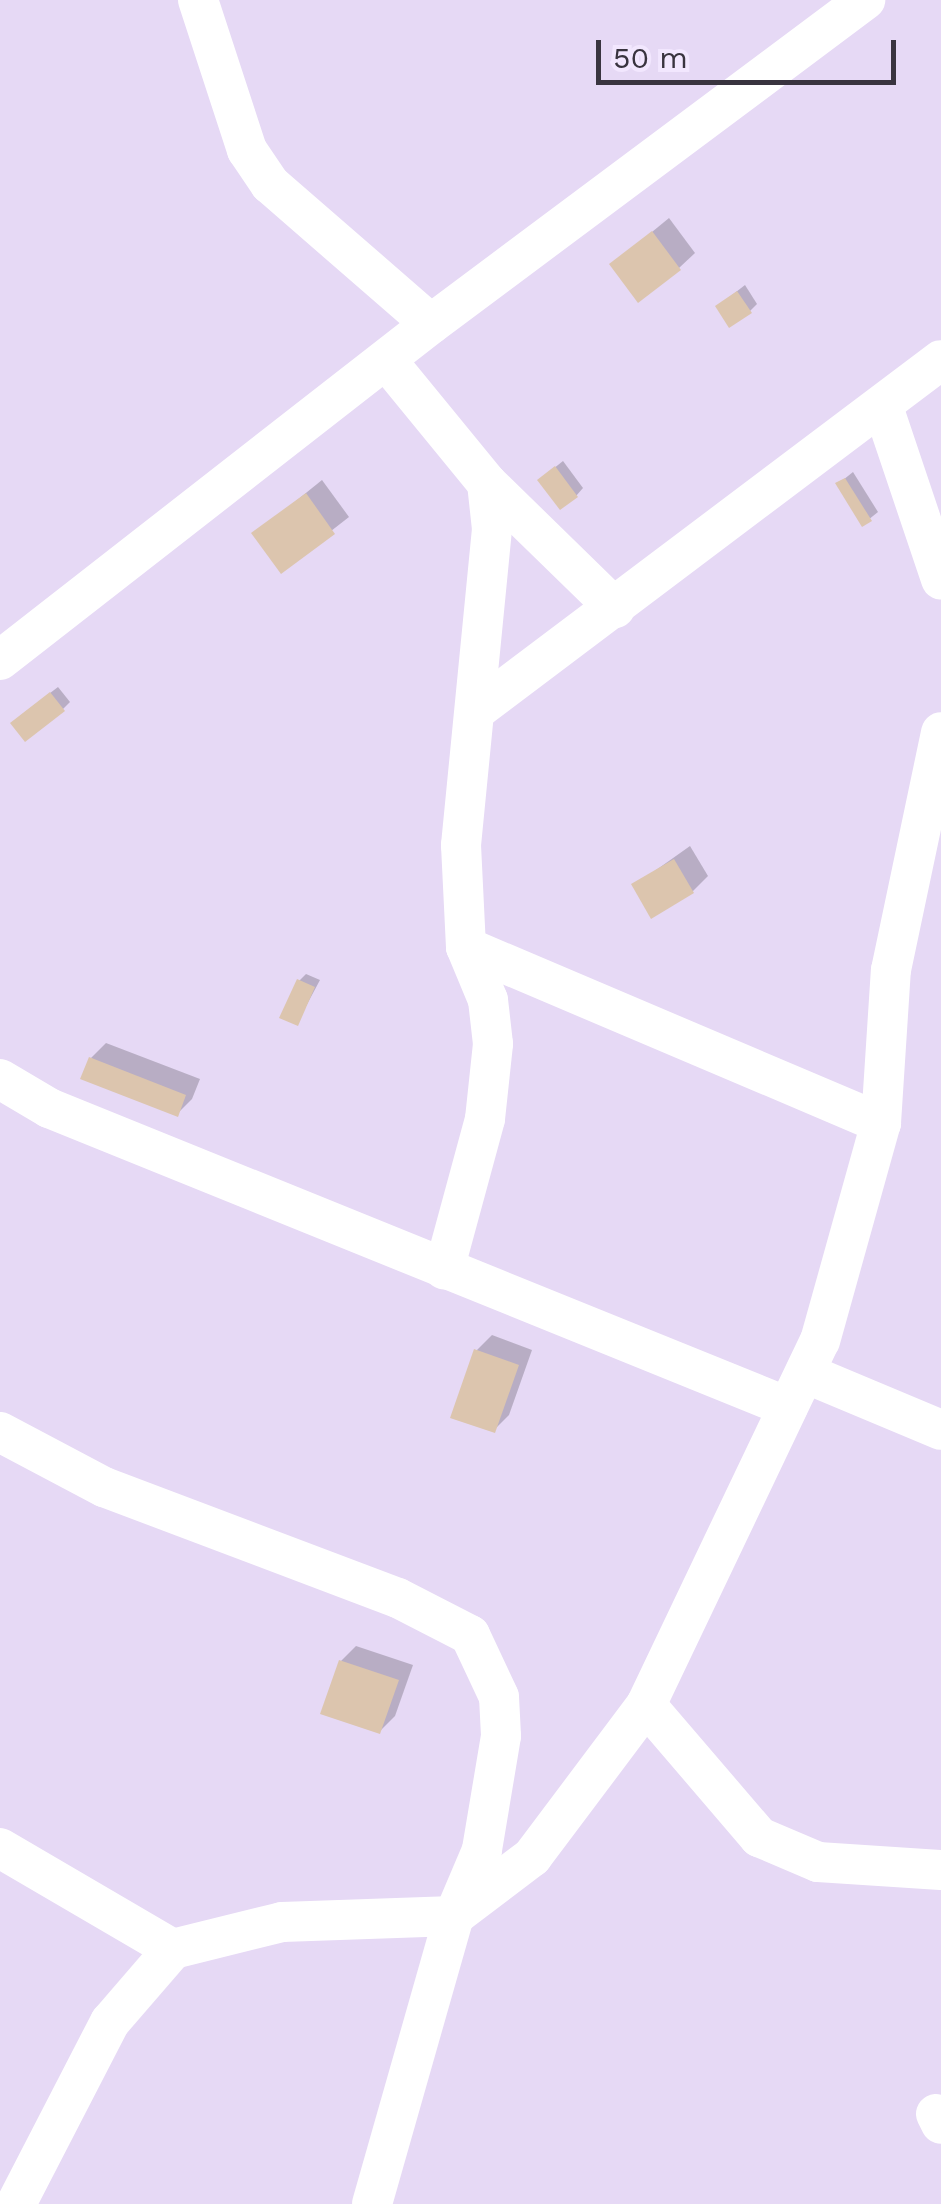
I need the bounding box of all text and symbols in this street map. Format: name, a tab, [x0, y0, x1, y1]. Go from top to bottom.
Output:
scale bar	[601, 20, 901, 82]
text: 50 m	[613, 40, 688, 75]

